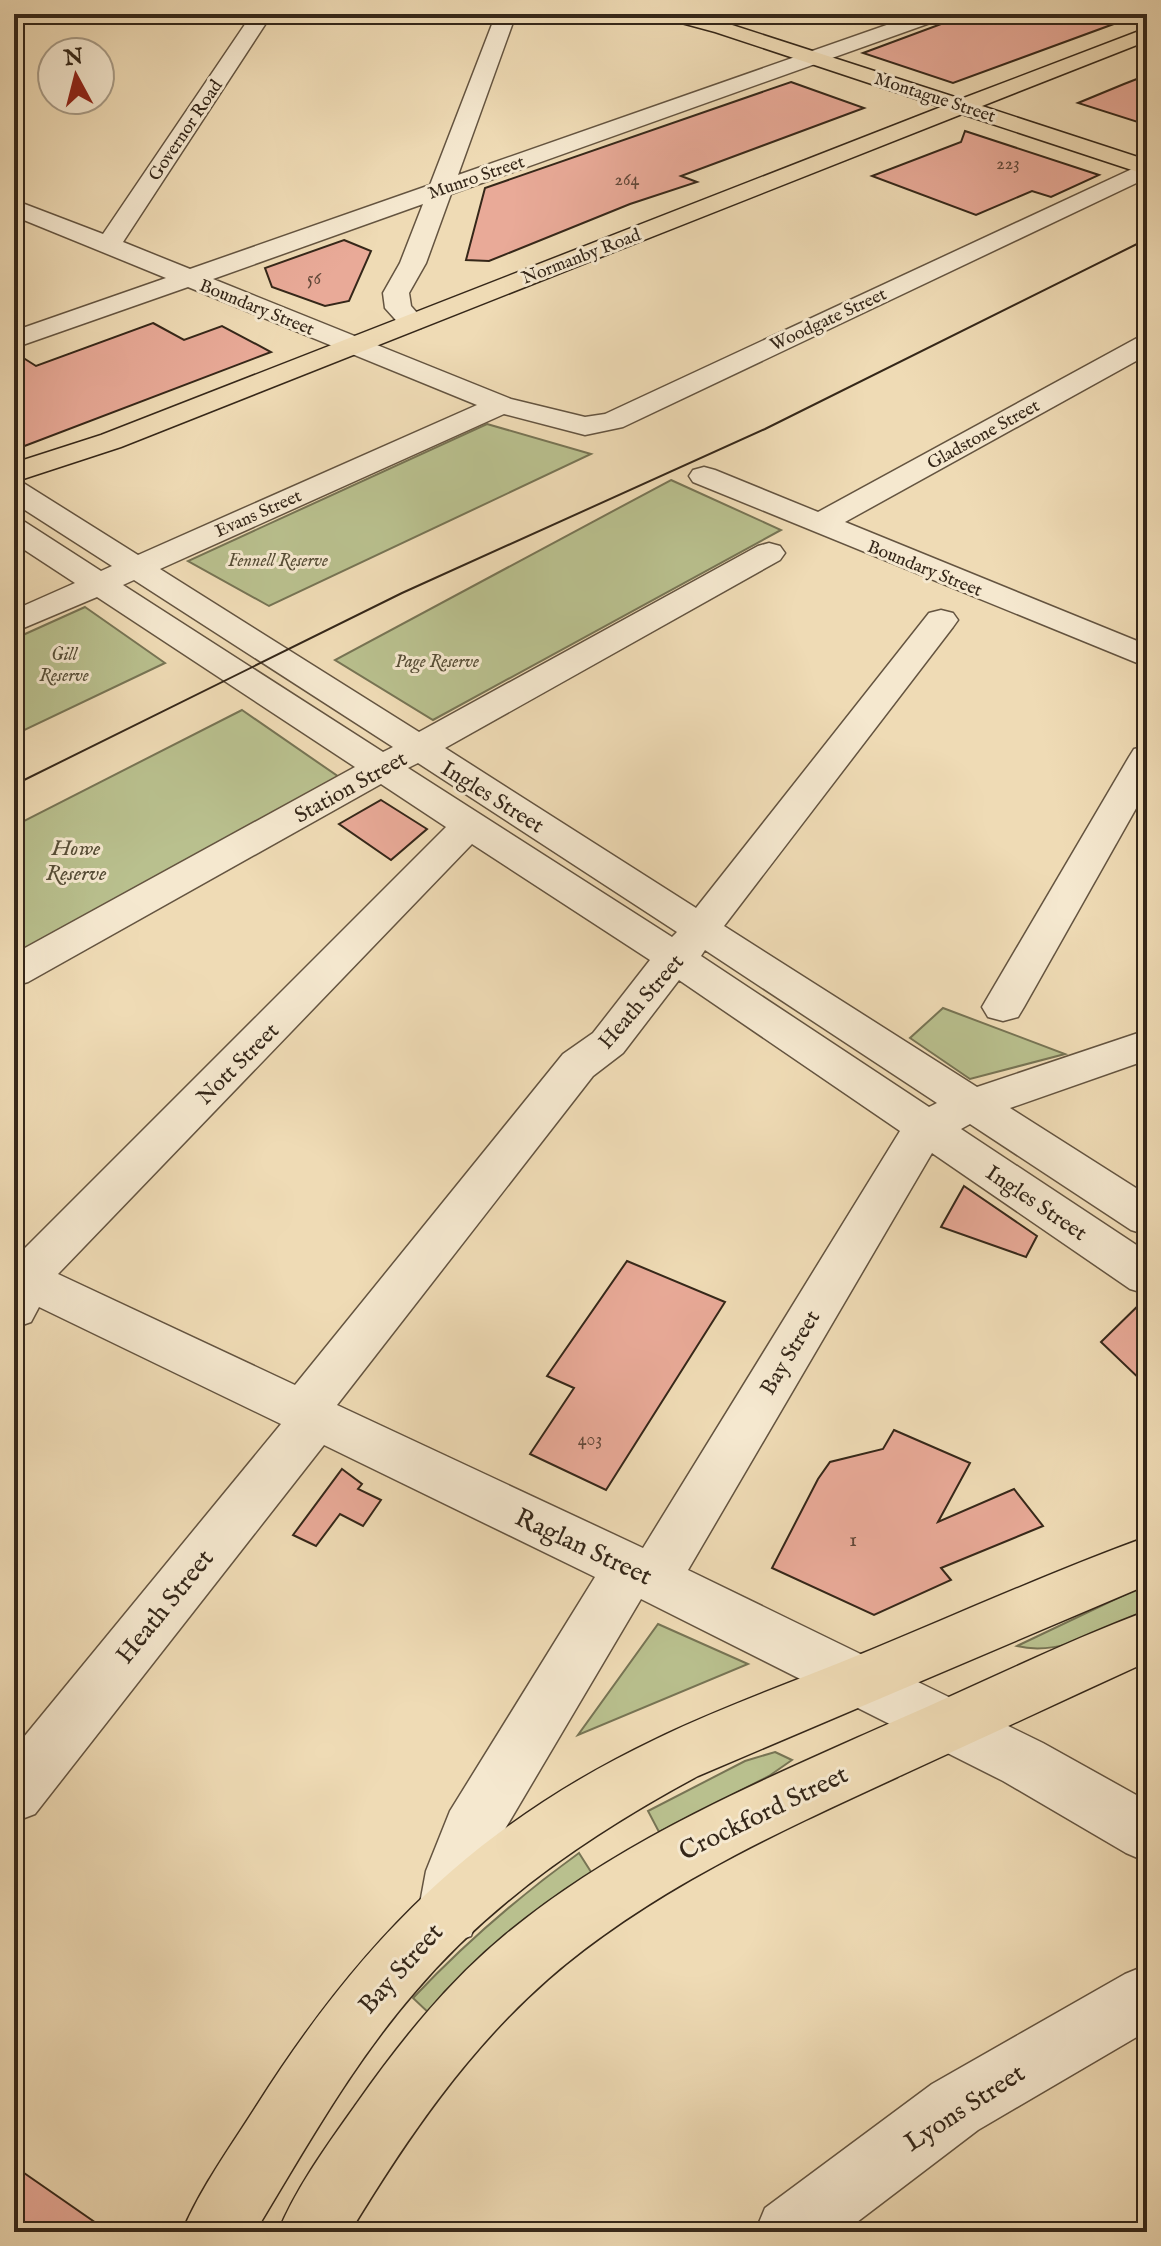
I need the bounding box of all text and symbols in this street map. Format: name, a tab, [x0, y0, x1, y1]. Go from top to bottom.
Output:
north arrow	[36, 36, 116, 116]
text: N	[62, 43, 85, 73]
street label: Montague Street	[871, 68, 998, 129]
street label: Governor Road	[144, 76, 229, 186]
street label: Munro Street	[425, 151, 528, 206]
house number: 223	[996, 153, 1020, 176]
house number: 264	[615, 169, 640, 192]
street label: Normanby Road	[519, 224, 645, 291]
house number: 56	[307, 268, 321, 291]
street label: Boundary Street	[196, 275, 317, 342]
street label: Woodgate Street	[767, 283, 891, 357]
street label: Gladstone Street	[923, 395, 1044, 476]
street label: Evans Street	[212, 485, 306, 544]
street label: Boundary Street	[864, 536, 985, 603]
park label: Fennell Reserve	[228, 550, 328, 573]
park label: Gill Reserve	[39, 644, 89, 688]
park label: Page Reserve	[395, 651, 479, 674]
street label: Station Street	[290, 745, 413, 830]
street label: Ingles Street	[435, 755, 549, 841]
park label: Howe Reserve	[46, 835, 107, 888]
street label: Heath Street	[593, 949, 691, 1056]
street label: Nott Street	[191, 1017, 286, 1111]
street label: Ingles Street	[980, 1160, 1092, 1248]
street label: Bay Street	[754, 1305, 827, 1401]
house number: 403	[578, 1429, 602, 1452]
street label: Raglan Street	[510, 1501, 657, 1594]
house number: 1	[849, 1526, 857, 1554]
street label: Heath Street	[109, 1543, 222, 1671]
street label: Crockford Street	[674, 1758, 854, 1869]
street label: Bay Street	[352, 1917, 451, 2021]
street label: Lyons Street	[898, 2057, 1032, 2160]

